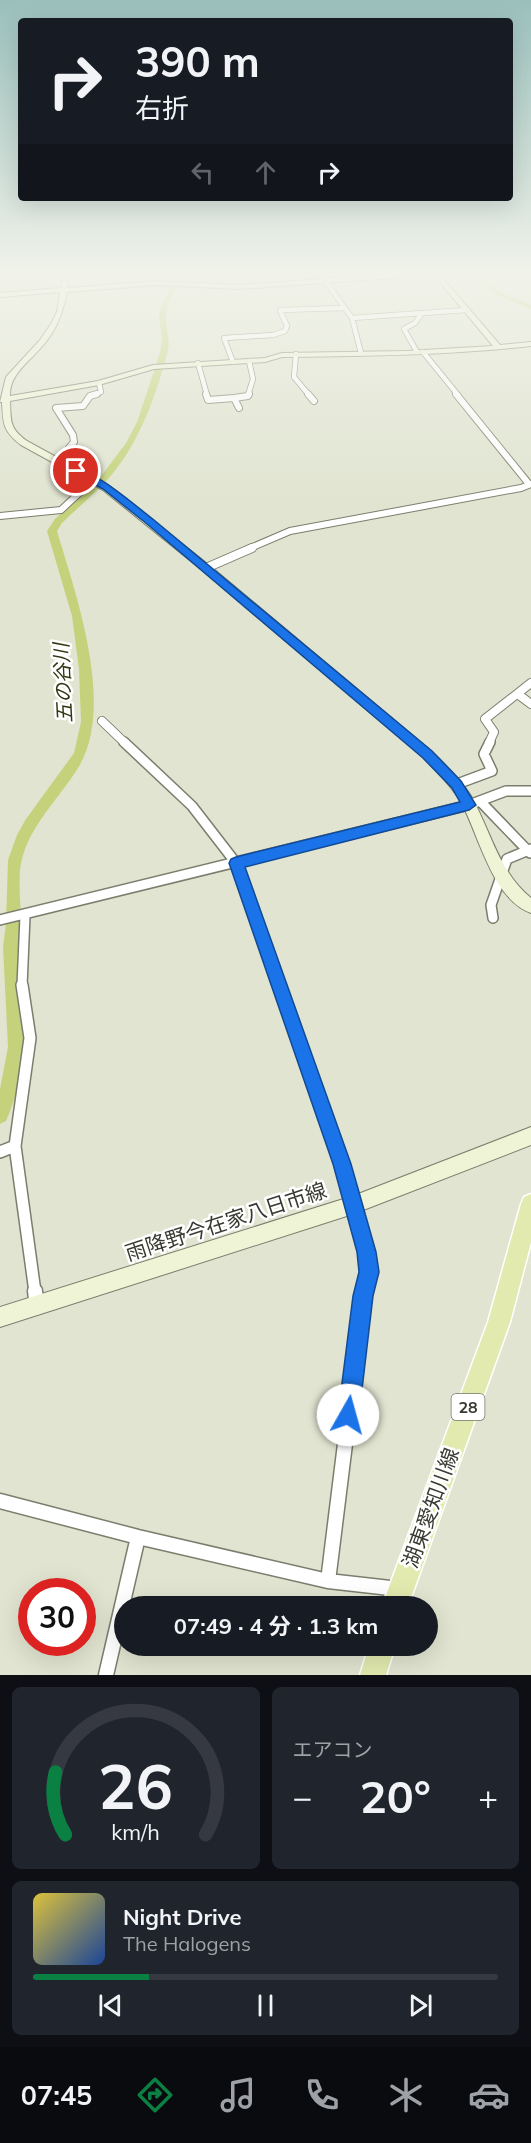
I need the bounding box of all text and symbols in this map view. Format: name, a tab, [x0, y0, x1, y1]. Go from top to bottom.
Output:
text: 390 m	[135, 35, 260, 88]
icon: right	[36, 42, 114, 120]
text: 右折	[135, 91, 189, 125]
icon: left	[186, 156, 219, 189]
icon: ahead	[249, 156, 282, 189]
icon: right	[312, 156, 345, 189]
pin	[50, 445, 101, 496]
icon: arrive	[59, 454, 92, 487]
water label: 五の谷川	[48, 640, 77, 724]
street label: 雨降野今在家八日市線	[122, 1176, 330, 1266]
position arrow	[316, 1383, 380, 1447]
road number: 28	[452, 1394, 484, 1420]
street label: 湖東愛知川線	[396, 1444, 464, 1571]
speed limit sign: 30	[18, 1578, 96, 1656]
text: 07:49 · 4 分 · 1.3 km	[174, 1612, 378, 1640]
text: エアコン	[293, 1737, 373, 1762]
text: 26	[98, 1746, 173, 1825]
text: 20°	[360, 1768, 431, 1824]
text: −	[293, 1776, 312, 1817]
text: +	[478, 1776, 498, 1817]
text: km/h	[111, 1818, 160, 1845]
text: Night Drive	[123, 1903, 242, 1931]
text: The Halogens	[123, 1931, 251, 1956]
icon: previous	[94, 1989, 127, 2022]
icon: pause	[249, 1989, 282, 2022]
icon: next	[404, 1989, 437, 2022]
icon: directions	[134, 2074, 176, 2116]
icon: music	[217, 2074, 259, 2116]
icon: phone	[301, 2074, 343, 2116]
icon: climate	[385, 2074, 427, 2116]
icon: car	[468, 2074, 510, 2116]
text: 07:45	[21, 2078, 92, 2112]

